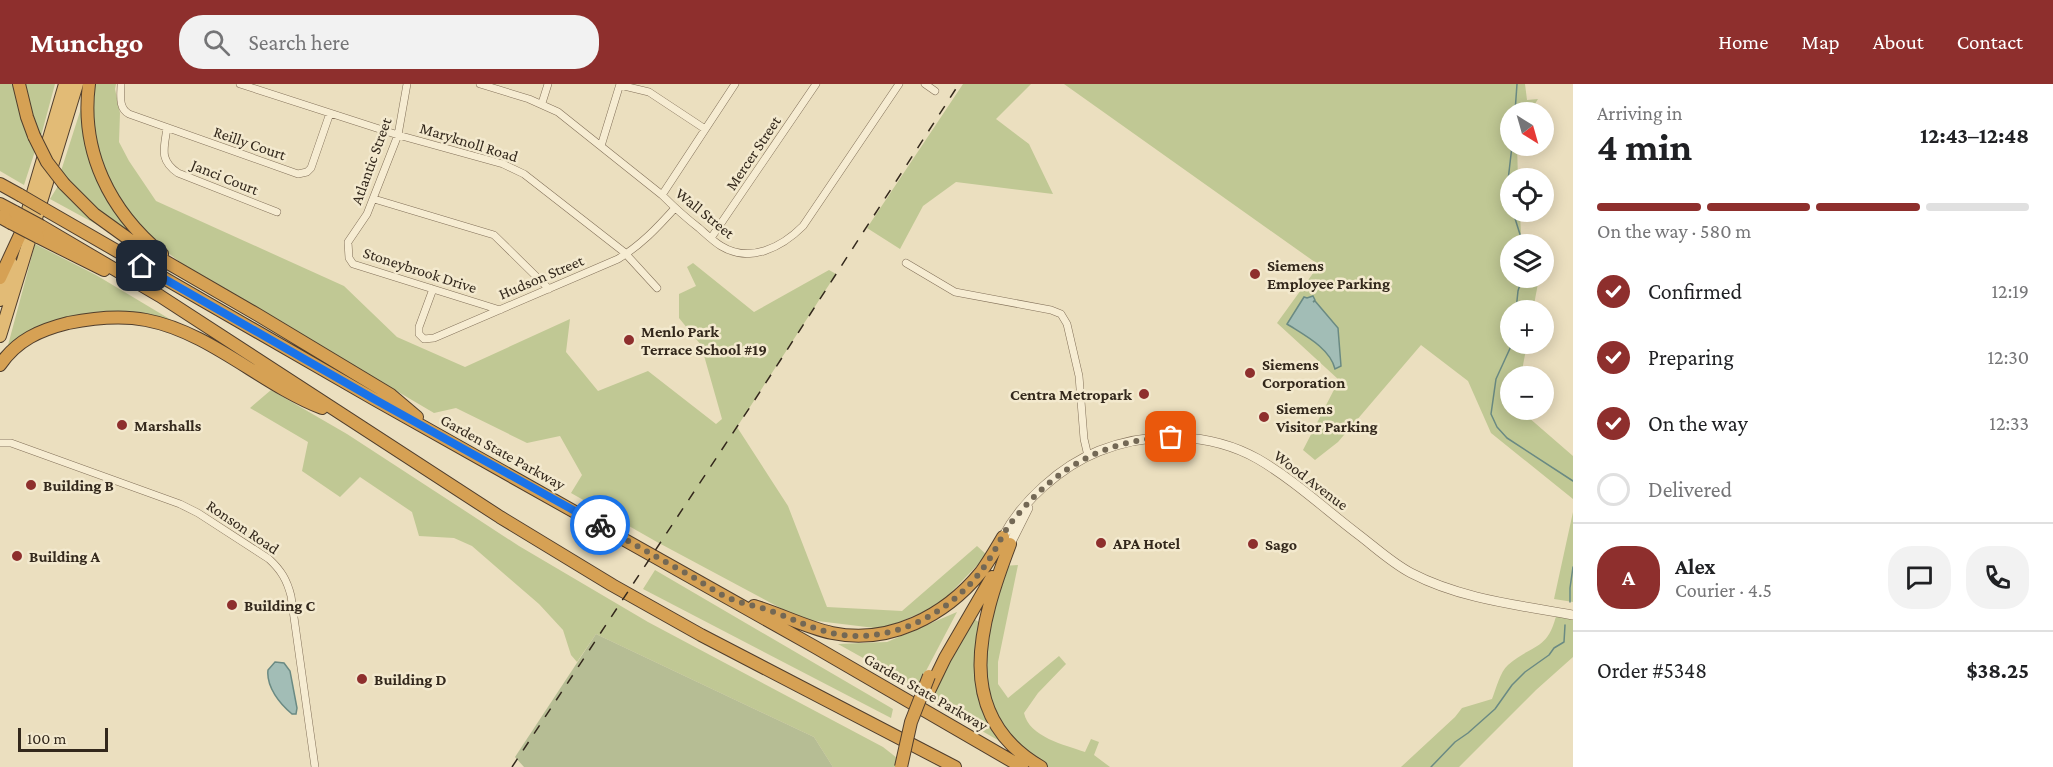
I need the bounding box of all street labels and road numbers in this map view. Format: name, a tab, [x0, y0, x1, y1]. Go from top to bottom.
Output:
street label: Mercer Street	[722, 112, 784, 193]
street label: Atlantic Street	[347, 115, 395, 207]
street label: Maryknoll Road	[418, 119, 521, 166]
street label: Reilly Court	[211, 123, 289, 164]
street label: Janci Court	[187, 155, 262, 199]
street label: Wall Street	[672, 184, 738, 242]
street label: Stoneybrook Drive	[361, 244, 479, 297]
street label: Hudson Street	[496, 251, 587, 303]
street label: Garden State Parkway	[437, 411, 569, 494]
street label: Wood Avenue	[1271, 447, 1351, 513]
street label: Ronson Road	[204, 497, 283, 558]
street label: Garden State Parkway	[861, 650, 991, 735]

